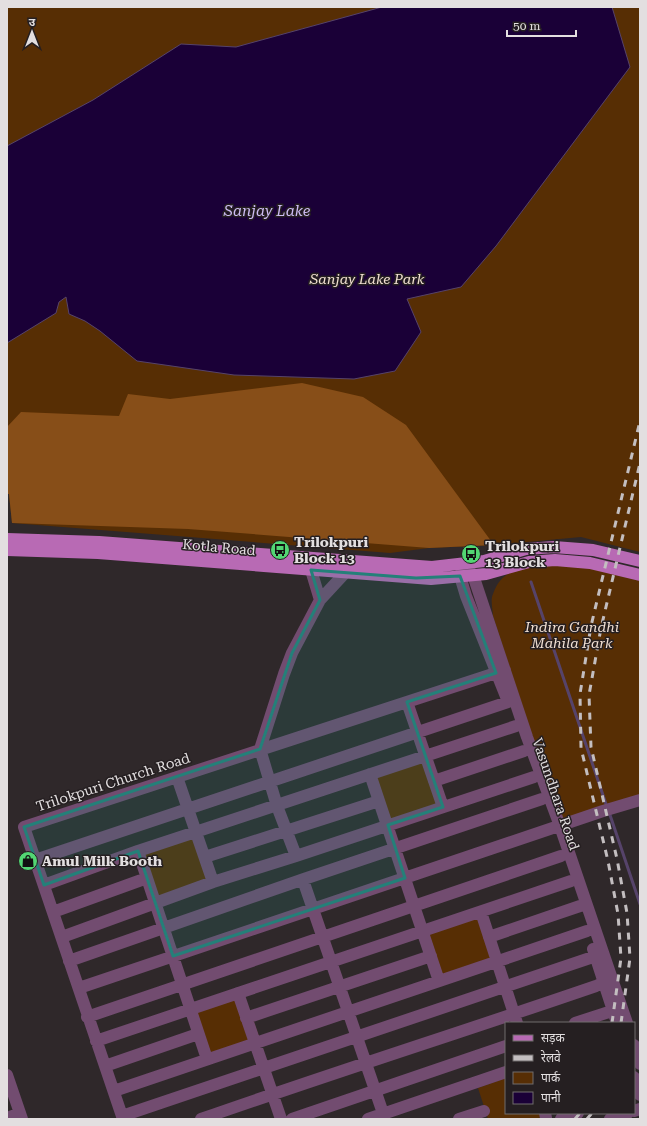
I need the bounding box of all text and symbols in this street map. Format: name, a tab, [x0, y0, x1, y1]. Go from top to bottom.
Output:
north arrow	[12, 12, 52, 52]
scale bar	[507, 12, 576, 38]
text: उ	[29, 16, 36, 29]
text: 50 m	[513, 19, 540, 33]
water label: Sanjay Lake	[223, 202, 311, 220]
park label: Sanjay Lake Park	[309, 271, 425, 287]
place label: Trilokpuri Block 13	[294, 534, 368, 566]
street label: Kotla Road	[182, 536, 256, 558]
place label: Trilokpuri 13 Block	[485, 538, 559, 570]
bus stop icon: Trilokpuri Block 13	[269, 539, 291, 561]
bus stop icon: Trilokpuri 13 Block	[460, 543, 482, 565]
park label: Indira Gandhi Mahila Park	[524, 619, 619, 651]
street label: Vasundhara Road	[529, 736, 583, 852]
street label: Trilokpuri Church Road	[34, 750, 192, 814]
shop icon: Amul Milk Booth	[17, 850, 39, 872]
place label: Amul Milk Booth	[42, 853, 163, 869]
legend	[505, 1022, 635, 1114]
text: सड़क	[541, 1031, 566, 1045]
text: रेलवे	[541, 1050, 561, 1065]
text: पार्क	[541, 1071, 561, 1085]
text: पानी	[541, 1090, 562, 1105]

